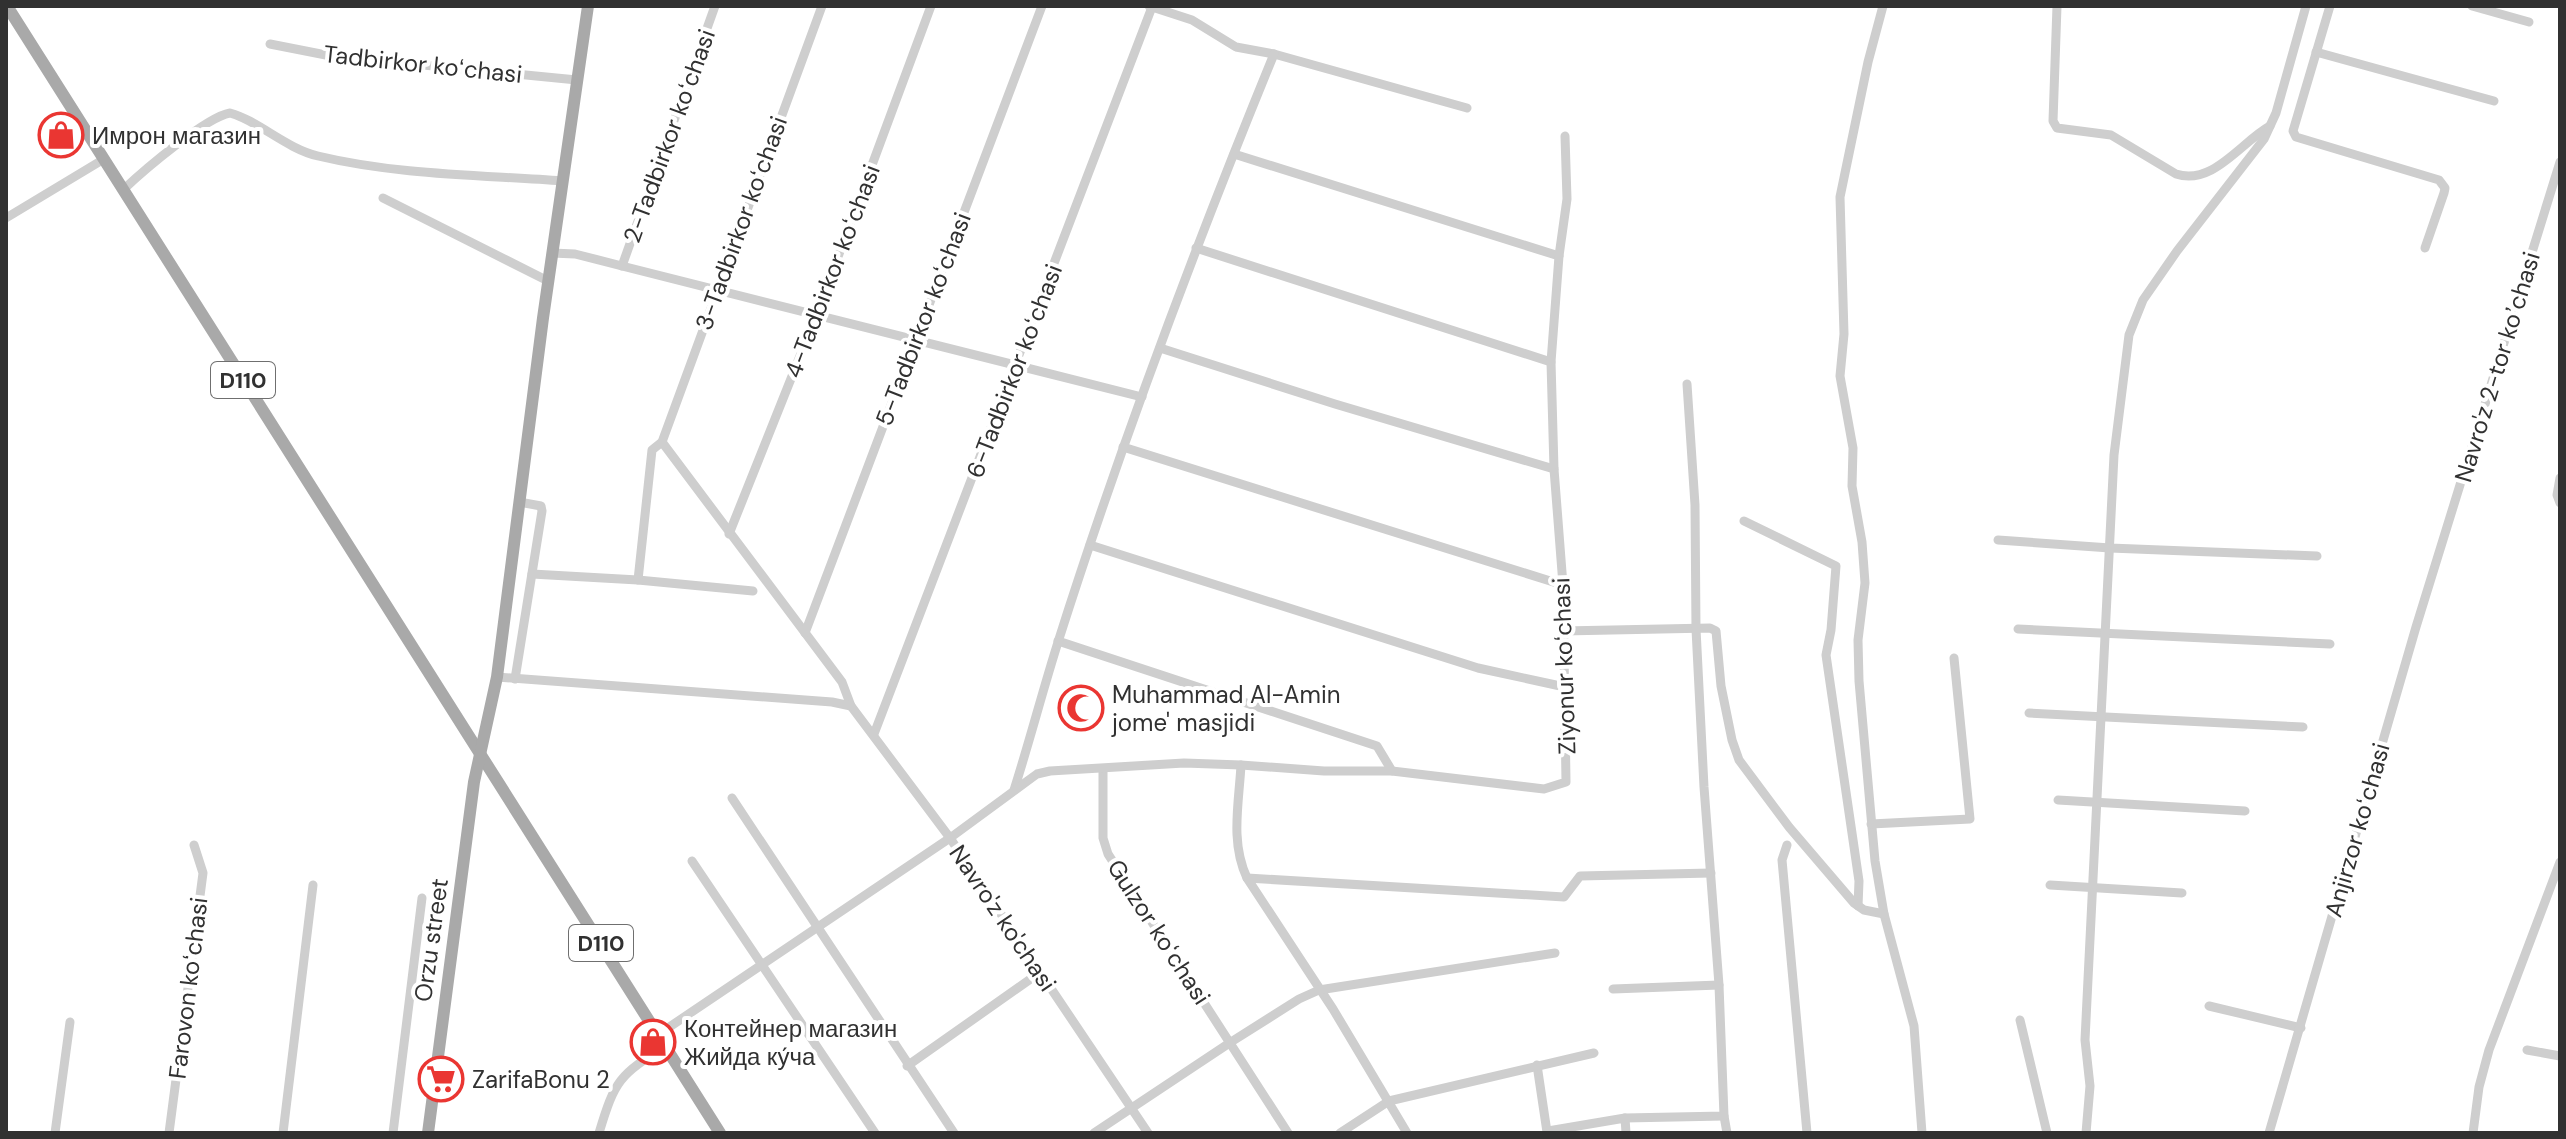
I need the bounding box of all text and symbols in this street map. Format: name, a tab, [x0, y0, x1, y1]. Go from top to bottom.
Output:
street label: 2-Tadbirkor koʻchasi	[616, 25, 722, 247]
street label: Tadbirkor koʻchasi	[322, 38, 524, 90]
shop icon: Имрон магазин	[37, 111, 85, 159]
street label: 3-Tadbirkor koʻchasi	[688, 112, 794, 334]
place label: Имрон магазин	[92, 120, 261, 151]
street label: 4-Tadbirkor koʻchasi	[777, 160, 887, 382]
street label: 5-Tadbirkor koʻchasi	[868, 208, 978, 430]
street label: Navro'z 2-tor koʼchasi	[2447, 248, 2547, 486]
street label: 6-Tadbirkor koʻchasi	[959, 260, 1069, 482]
road number: D110	[211, 362, 275, 398]
street label: Ziyonur koʻchasi	[1545, 577, 1583, 755]
place label: Muhammad Al-Amin jome' masjidi	[1111, 679, 1340, 738]
mosque icon: Muhammad Al-Amin jome' masjidi	[1057, 684, 1105, 732]
street label: Anjirzor koʻchasi	[2317, 739, 2397, 921]
street label: Navro'z ko'chasi	[943, 839, 1063, 997]
street label: Gulzor koʻchasi	[1101, 854, 1217, 1010]
street label: Orzu street	[407, 876, 455, 1004]
street label: Farovon koʻchasi	[161, 895, 215, 1081]
road number: D110	[569, 925, 633, 961]
place label: Контейнер магазин Жийда ку́ча	[684, 1013, 897, 1072]
shop icon: Контейнер магазин Жийда ку́ча	[629, 1018, 677, 1066]
supermarket icon: ZarifaBonu 2	[417, 1055, 465, 1103]
place label: ZarifaBonu 2	[472, 1064, 610, 1095]

